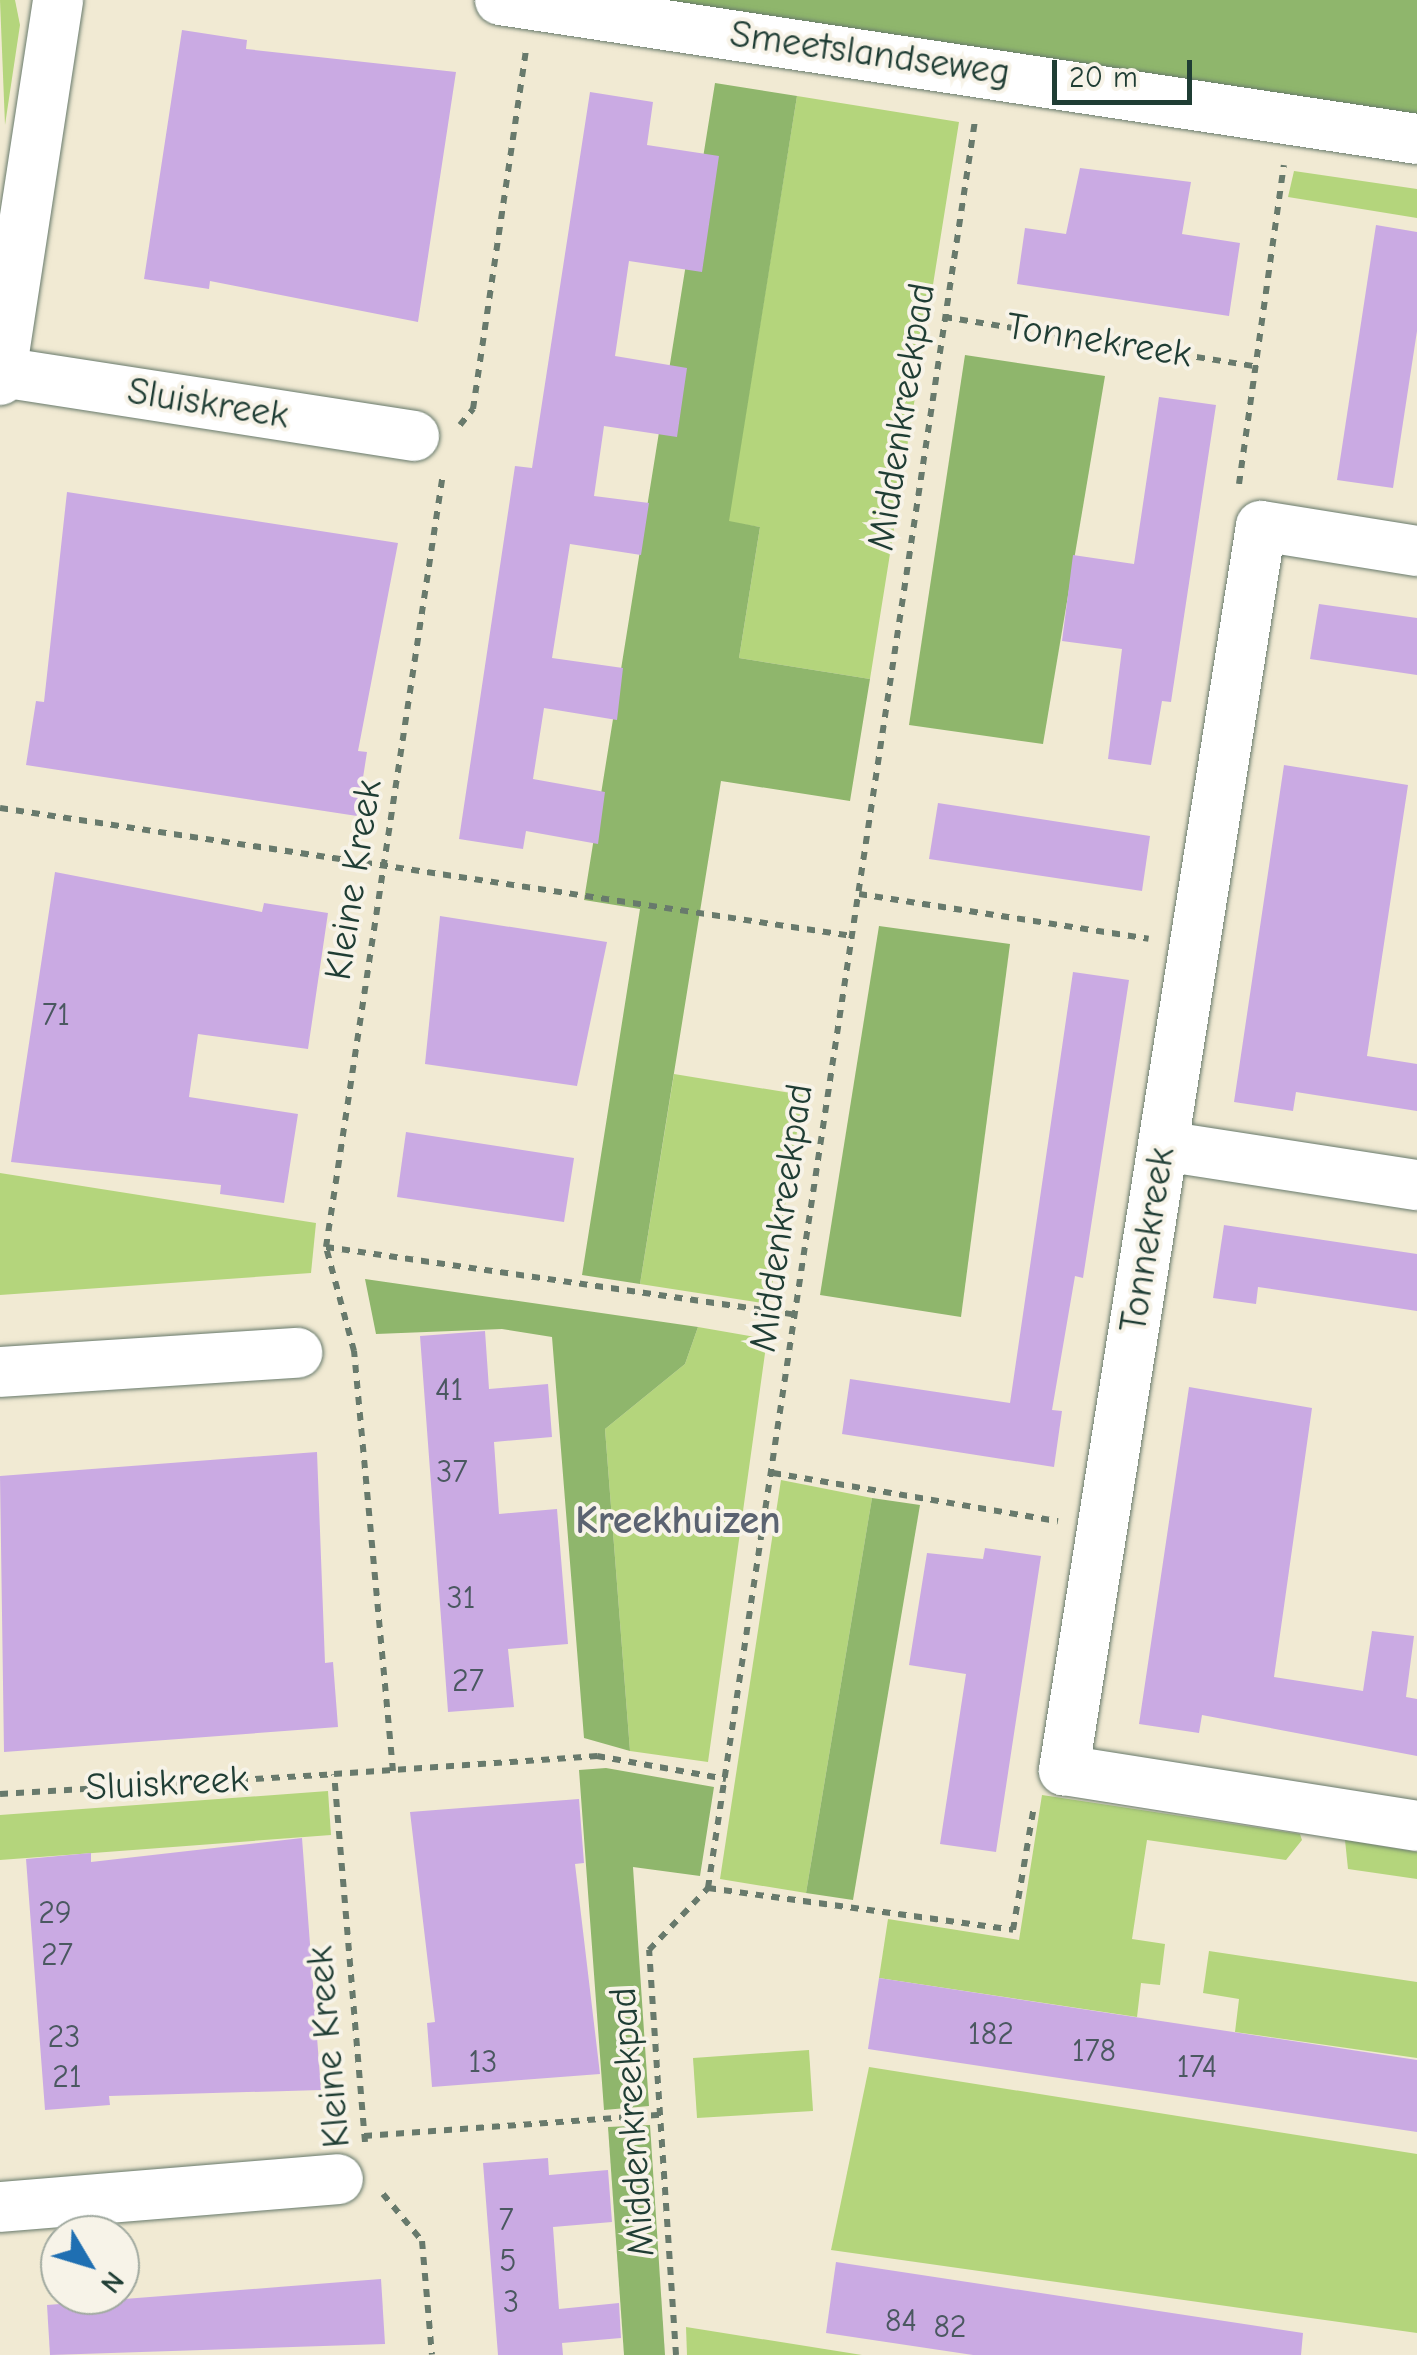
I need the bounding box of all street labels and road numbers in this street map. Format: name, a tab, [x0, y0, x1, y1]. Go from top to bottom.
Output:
street label: Smeetslandseweg	[727, 12, 1013, 96]
street label: Middenkreekpad	[858, 280, 946, 554]
street label: Tonnekreek	[1003, 304, 1195, 378]
street label: Sluiskreek	[124, 369, 292, 439]
street label: Kleine Kreek	[316, 777, 392, 983]
street label: Middenkreekpad	[741, 1081, 823, 1355]
street label: Tonnekreek	[1111, 1144, 1185, 1336]
street label: Sluiskreek	[85, 1757, 249, 1811]
street label: Kleine Kreek	[297, 1944, 361, 2150]
street label: Middenkreekpad	[601, 1986, 665, 2258]

